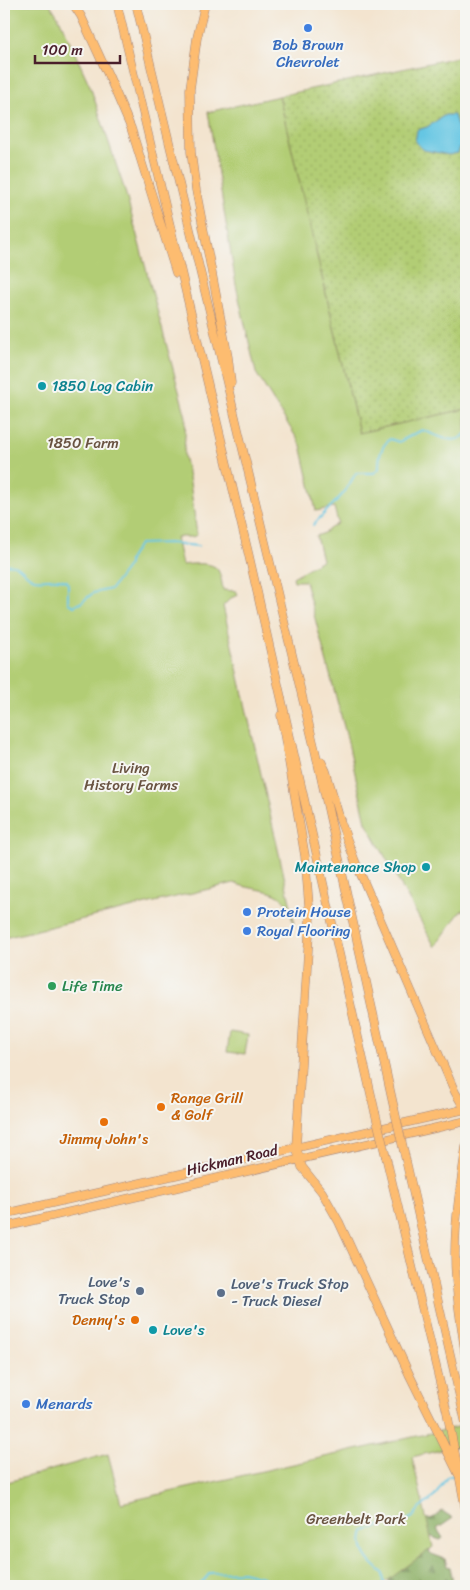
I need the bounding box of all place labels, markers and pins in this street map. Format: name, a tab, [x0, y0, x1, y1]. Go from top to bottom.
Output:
marker: Bob Brown Chevrolet	[302, 22, 314, 34]
place label: Bob Brown Chevrolet	[272, 32, 344, 75]
place label: 1850 Log Cabin	[52, 373, 153, 399]
marker: 1850 Log Cabin	[36, 380, 48, 392]
place label: Maintenance Shop	[295, 854, 416, 880]
marker: Maintenance Shop	[420, 861, 432, 873]
place label: Protein House	[257, 899, 351, 925]
marker: Protein House	[241, 906, 253, 918]
place label: Royal Flooring	[257, 918, 351, 944]
marker: Royal Flooring	[241, 925, 253, 937]
place label: Life Time	[62, 973, 123, 999]
marker: Life Time	[46, 980, 58, 992]
place label: Range Grill & Golf	[171, 1085, 244, 1128]
marker: Range Grill & Golf	[155, 1101, 167, 1113]
marker: Jimmy John's	[98, 1116, 110, 1128]
place label: Jimmy John's	[59, 1126, 149, 1152]
place label: Love's Truck Stop	[58, 1269, 130, 1312]
place label: Love's Truck Stop - Truck Diesel	[231, 1271, 349, 1314]
marker: Love's Truck Stop	[134, 1285, 146, 1297]
marker: Love's Truck Stop - Truck Diesel	[215, 1287, 227, 1299]
place label: Denny's	[72, 1307, 125, 1333]
marker: Denny's	[129, 1314, 141, 1326]
place label: Love's	[163, 1317, 205, 1343]
marker: Love's	[147, 1324, 159, 1336]
place label: Menards	[36, 1391, 93, 1417]
marker: Menards	[20, 1398, 32, 1410]

